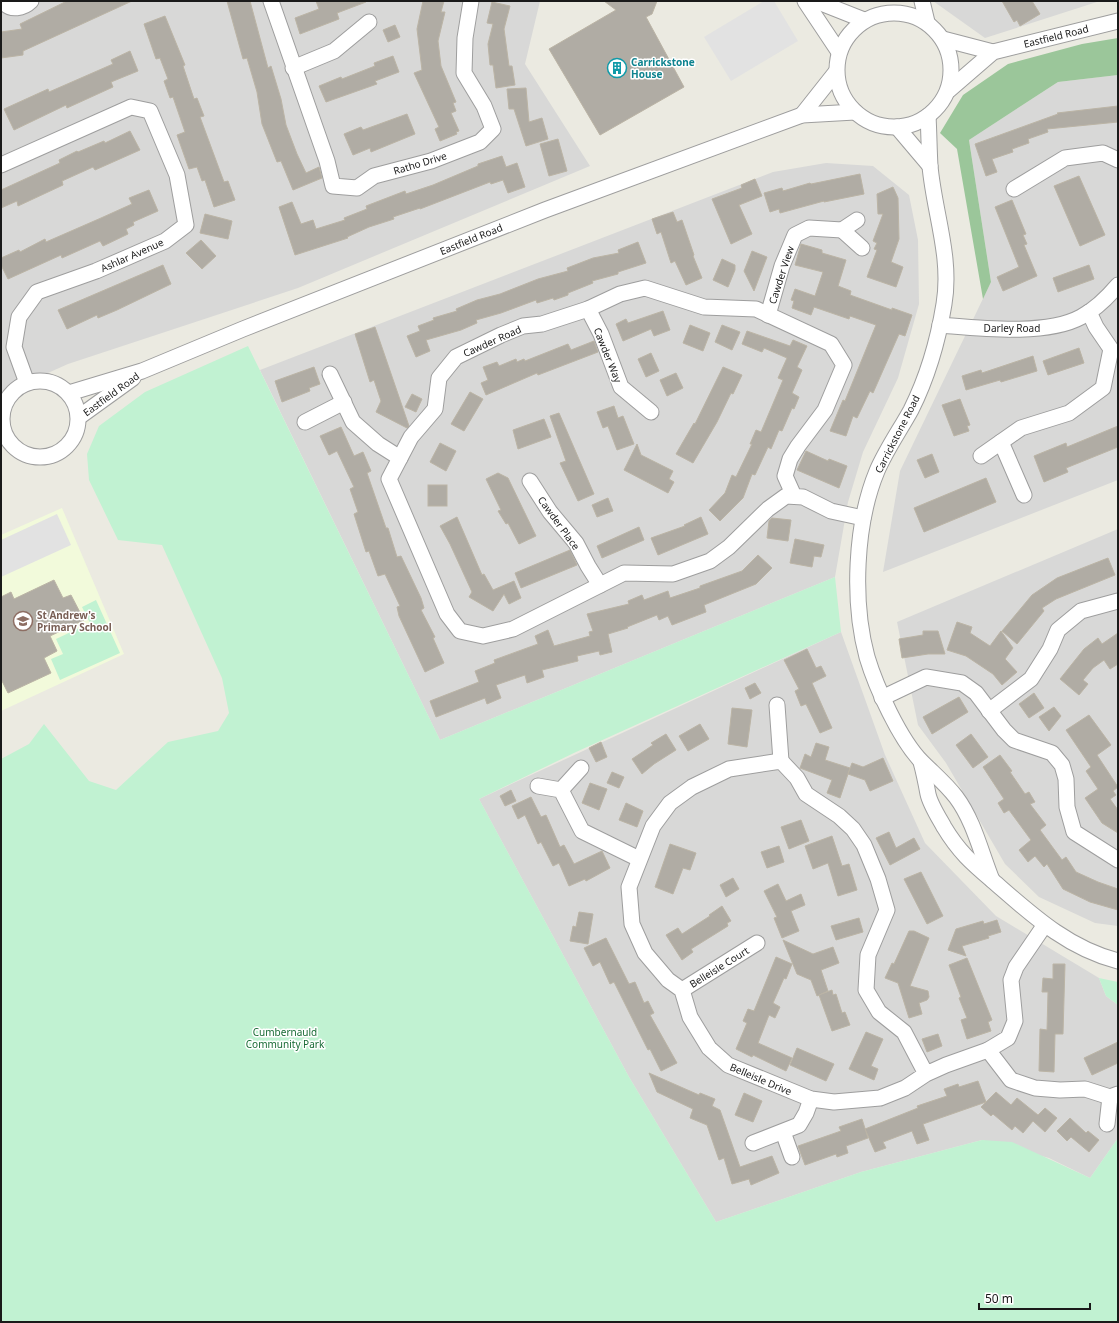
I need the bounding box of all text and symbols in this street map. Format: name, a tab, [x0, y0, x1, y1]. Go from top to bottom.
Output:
street label: Eastfield Road	[1022, 21, 1090, 51]
place label: Carrickstone House	[631, 55, 695, 81]
building icon: Carrickstone House	[606, 57, 628, 79]
street label: Ratho Drive	[392, 148, 449, 178]
street label: Eastfield Road	[438, 220, 504, 258]
street label: Ashlar Avenue	[98, 235, 166, 275]
street label: Cawder View	[765, 244, 797, 306]
street label: Darley Road	[984, 321, 1040, 335]
street label: Cawder Road	[461, 322, 523, 360]
street label: Cawder Way	[591, 325, 626, 385]
street label: Eastfield Road	[80, 369, 142, 419]
street label: Carrickstone Road	[871, 393, 923, 475]
street label: Cawder Place	[535, 493, 583, 553]
place label: St Andrew's Primary School	[37, 608, 112, 634]
school or university icon: St Andrew's Primary School	[12, 610, 34, 632]
street label: Belleisle Court	[687, 943, 752, 991]
park label: Cumbernauld Community Park	[246, 1025, 325, 1051]
street label: Belleisle Drive	[728, 1060, 794, 1098]
scale bar	[979, 1285, 1090, 1311]
text: 50 m	[985, 1290, 1013, 1307]

